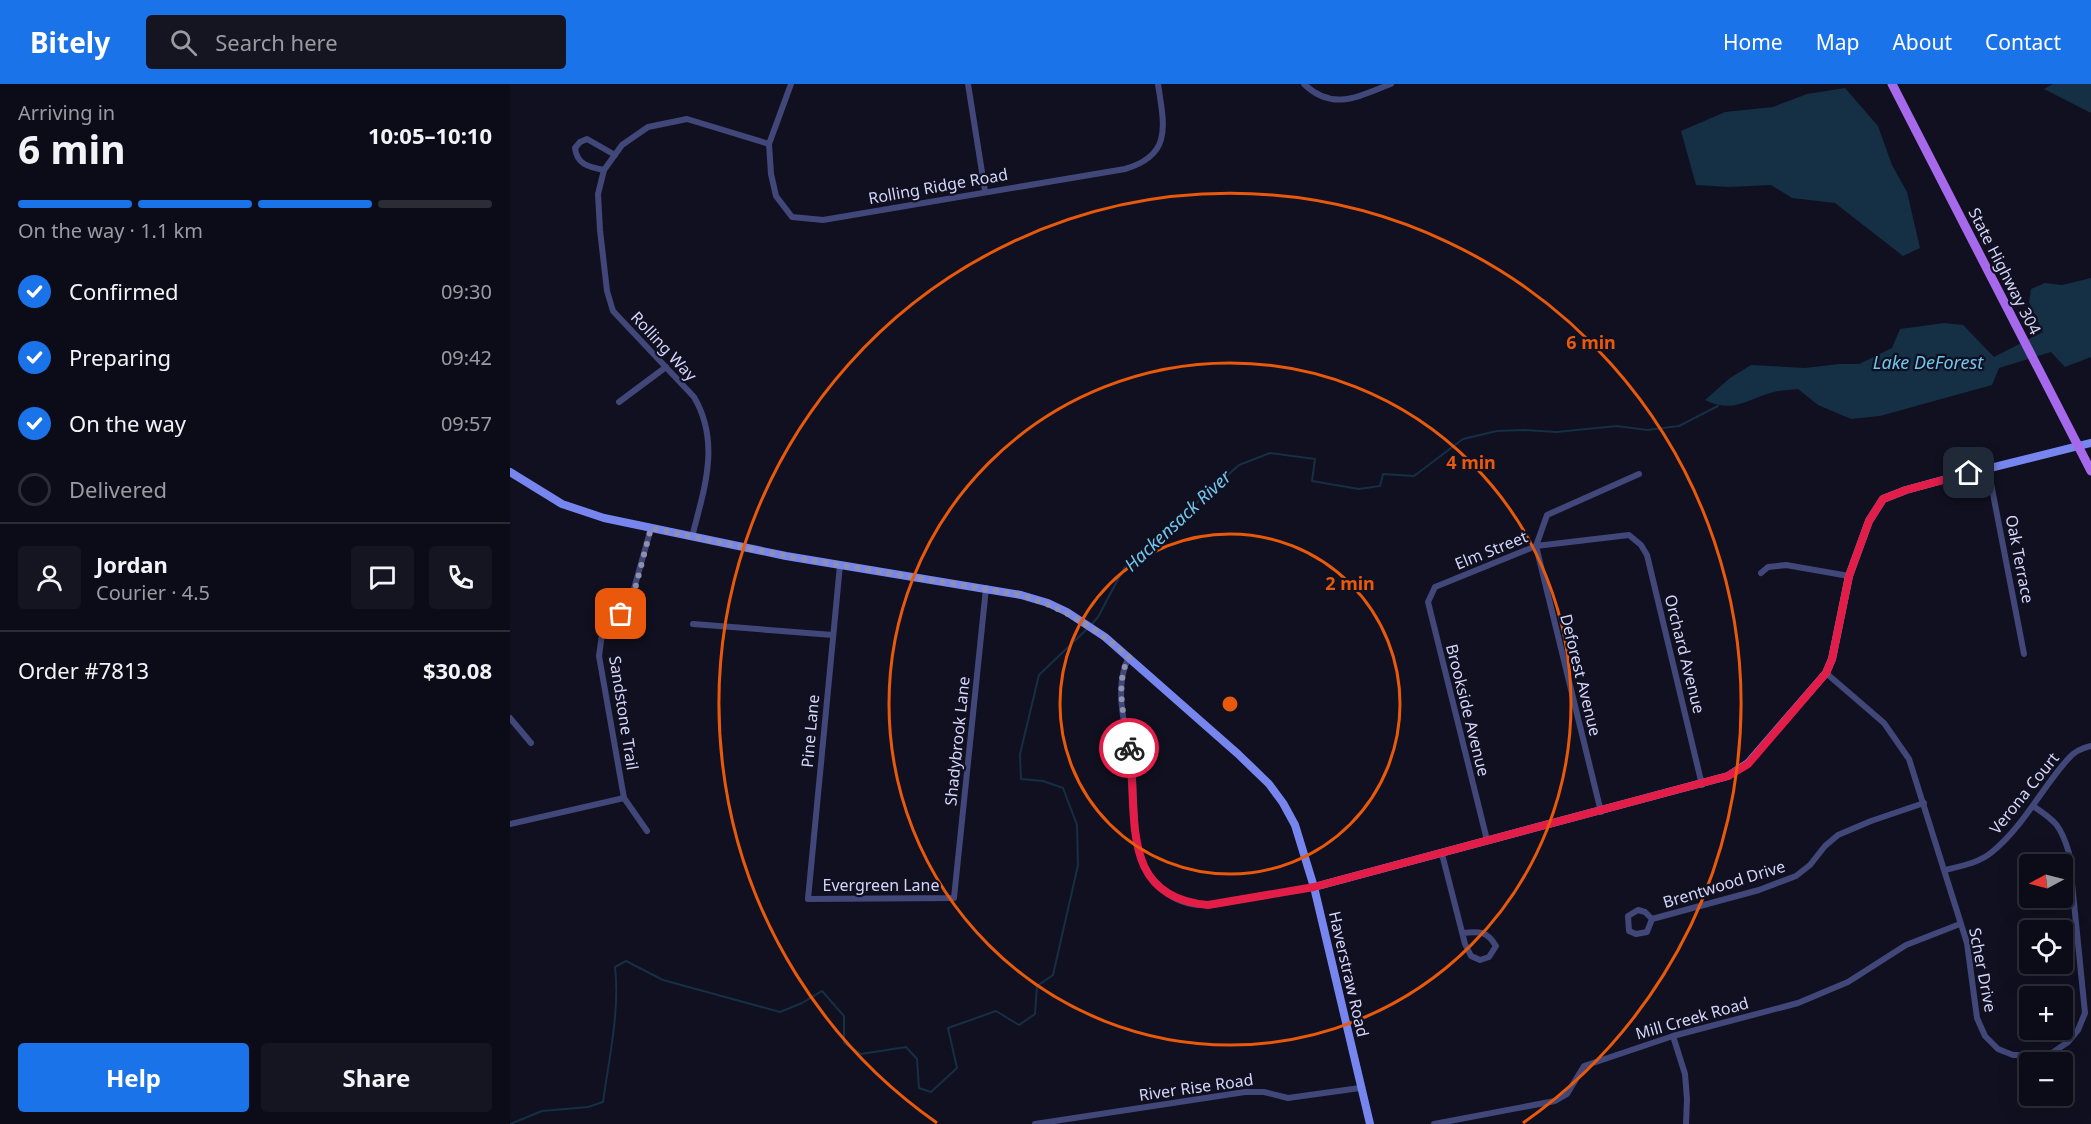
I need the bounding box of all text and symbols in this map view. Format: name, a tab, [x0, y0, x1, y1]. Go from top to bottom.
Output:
search box	[146, 15, 566, 69]
text: Bitely	[30, 23, 110, 61]
icon: search	[167, 26, 200, 59]
text: Search here	[215, 27, 338, 57]
text: Home	[1723, 28, 1783, 56]
text: Map	[1816, 28, 1859, 56]
text: About	[1892, 28, 1952, 56]
text: Contact	[1985, 28, 2061, 56]
text: Arriving in	[18, 99, 115, 126]
text: 10:05–10:10	[368, 120, 492, 150]
text: 6 min	[18, 122, 125, 175]
street label: Rolling Ridge Road	[867, 163, 1009, 209]
street label: State Highway 304	[1964, 204, 2046, 338]
text: On the way · 1.1 km	[18, 217, 203, 244]
icon: check	[18, 275, 51, 308]
text: Confirmed	[69, 276, 179, 306]
text: 09:30	[441, 278, 492, 305]
street label: Rolling Way	[626, 306, 702, 386]
text: 6 min	[1566, 330, 1616, 354]
icon: check	[18, 341, 51, 374]
text: Preparing	[69, 342, 171, 372]
text: 09:42	[441, 344, 492, 371]
water label: Lake DeForest	[1873, 350, 1984, 374]
icon: check	[18, 407, 51, 440]
text: On the way	[69, 408, 186, 438]
text: 09:57	[441, 410, 492, 437]
pin	[1943, 447, 1994, 498]
text: 4 min	[1446, 450, 1496, 474]
icon: home	[1952, 456, 1985, 489]
water label: Hackensack River	[1119, 464, 1237, 576]
text: Delivered	[69, 474, 167, 504]
street label: Oak Terrace	[2001, 513, 2039, 605]
street label: Elm Street	[1451, 525, 1531, 575]
button: person	[18, 546, 81, 609]
button: chat	[351, 546, 414, 609]
button: phone	[429, 546, 492, 609]
text: Jordan	[96, 549, 168, 579]
text: 2 min	[1325, 571, 1375, 595]
text: Courier · 4.5	[96, 579, 210, 606]
pin	[595, 588, 646, 639]
street label: Orchard Avenue	[1660, 592, 1710, 716]
icon: bag	[604, 597, 637, 630]
street label: Deforest Avenue	[1555, 612, 1607, 738]
street label: Brookside Avenue	[1441, 642, 1495, 778]
street label: Sandstone Trail	[604, 654, 644, 772]
text: Order #7813	[18, 655, 149, 685]
text: $30.08	[423, 655, 492, 685]
street label: Shadybrook Lane	[939, 675, 975, 807]
street label: Pine Lane	[796, 694, 824, 768]
centre of rings	[1220, 694, 1240, 714]
courier	[1099, 718, 1159, 778]
icon: bike	[1113, 732, 1146, 765]
street label: Verona Court	[1984, 747, 2064, 839]
north arrow	[2019, 854, 2073, 908]
map controls	[2019, 854, 2073, 1106]
street label: Brentwood Drive	[1660, 855, 1788, 913]
street label: Evergreen Lane	[823, 874, 940, 896]
street label: Haverstraw Road	[1324, 909, 1374, 1039]
button: locate	[2019, 920, 2073, 974]
street label: Scher Drive	[1964, 926, 2002, 1014]
button: +	[2019, 986, 2073, 1040]
street label: Mill Creek Road	[1633, 991, 1751, 1045]
button: Help	[18, 1043, 249, 1112]
button: Share	[261, 1043, 492, 1112]
button: −	[2019, 1052, 2073, 1106]
street label: River Rise Road	[1137, 1068, 1255, 1106]

